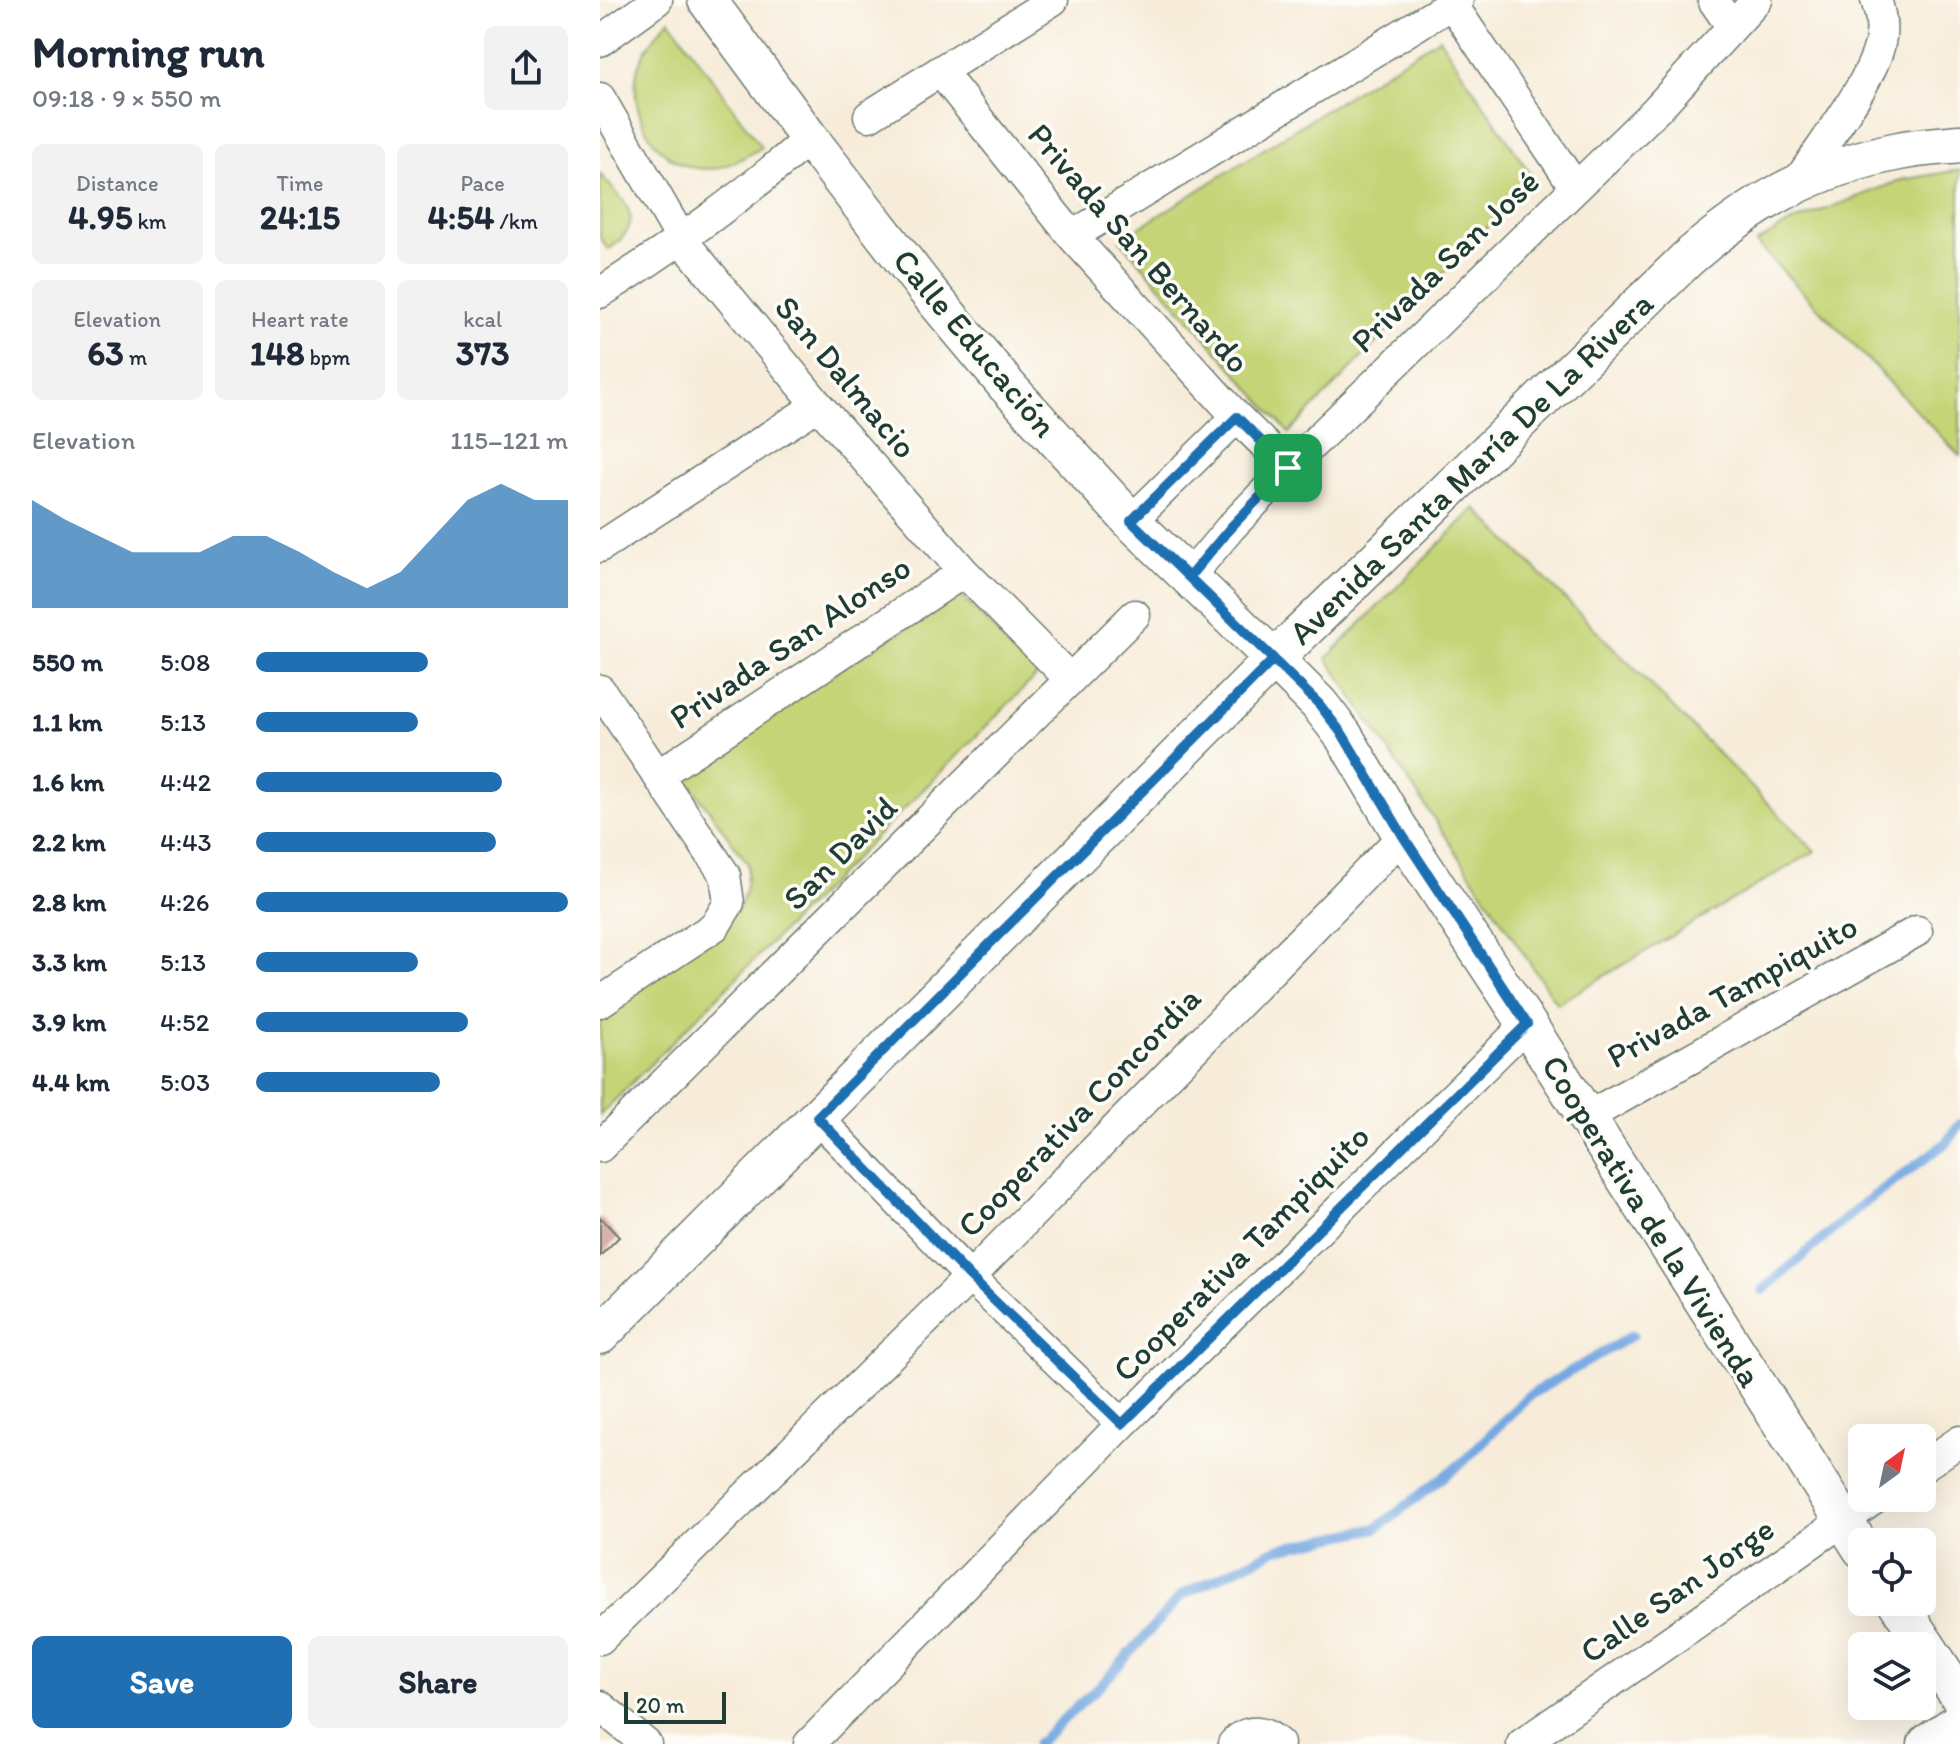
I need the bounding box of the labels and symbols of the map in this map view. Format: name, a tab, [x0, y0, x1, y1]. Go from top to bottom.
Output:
street label: Privada San Bernardo	[1019, 115, 1259, 381]
street label: Privada San José	[1342, 161, 1548, 361]
street label: Calle Educación	[884, 240, 1066, 446]
street label: Avenida Santa María De La Rivera	[1280, 283, 1662, 653]
street label: San Dalmacio	[766, 287, 926, 467]
pin	[1254, 434, 1322, 502]
street label: Privada San Alonso	[662, 546, 918, 738]
street label: San David	[774, 787, 906, 919]
street label: Privada Tampiquito	[1599, 905, 1865, 1077]
street label: Cooperativa Concordia	[949, 978, 1209, 1246]
street label: Cooperativa de la Vivienda	[1533, 1047, 1771, 1395]
street label: Cooperativa Tampiquito	[1104, 1116, 1378, 1390]
north arrow	[1848, 1424, 1936, 1512]
street label: Calle San Jorge	[1572, 1508, 1782, 1672]
scale bar	[624, 1688, 726, 1724]

